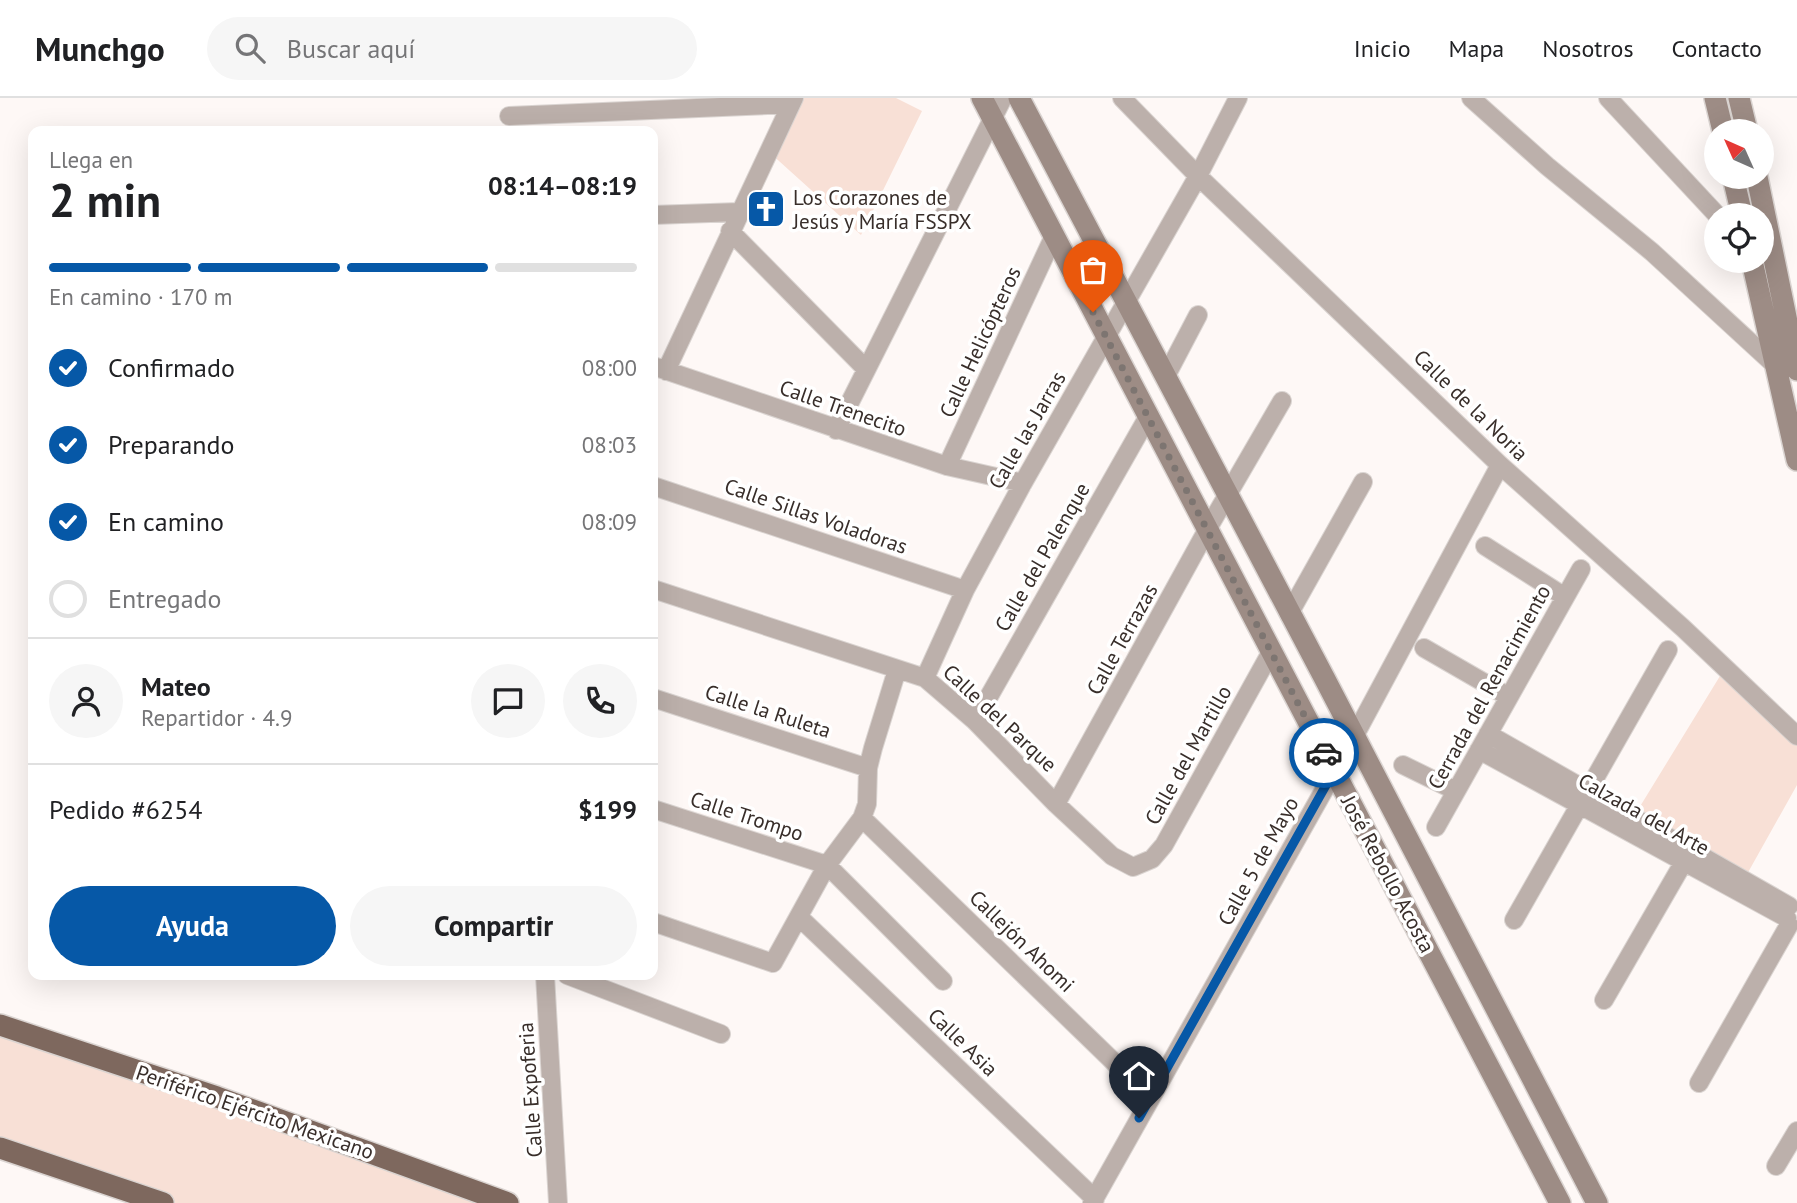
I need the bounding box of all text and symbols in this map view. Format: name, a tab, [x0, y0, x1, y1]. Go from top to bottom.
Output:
search box	[207, 17, 697, 80]
text: Munchgo	[35, 27, 165, 70]
icon: search	[231, 29, 269, 67]
text: Buscar aquí	[287, 32, 415, 65]
text: Inicio	[1354, 33, 1411, 64]
text: Mapa	[1449, 33, 1504, 64]
text: Nosotros	[1542, 33, 1634, 64]
text: Contacto	[1672, 33, 1762, 64]
north arrow	[1704, 119, 1774, 189]
map controls	[1704, 119, 1774, 273]
text: Llega en	[49, 145, 133, 174]
text: 08:14–08:19	[488, 169, 637, 202]
text: 2 min	[49, 170, 161, 230]
place label: Los Corazones de Jesús y María FSSPX	[792, 184, 972, 235]
church icon: Los Corazones de Jesús y María FSSPX	[745, 188, 787, 230]
button: locate	[1704, 203, 1774, 273]
pin	[1063, 240, 1123, 312]
icon: bag	[1074, 251, 1112, 289]
street label: Calle Helicópteros	[933, 262, 1027, 422]
text: En camino · 170 m	[49, 282, 232, 311]
street label: Calle de la Noria	[1408, 344, 1534, 466]
icon: check	[49, 349, 87, 387]
text: Confirmado	[108, 351, 235, 384]
text: 08:00	[582, 353, 637, 382]
street label: Calle las Jarras	[982, 366, 1072, 494]
street label: Calle Trenecito	[776, 374, 910, 442]
icon: check	[49, 426, 87, 464]
text: Preparando	[108, 428, 235, 461]
text: 08:03	[582, 430, 637, 459]
street label: Calle Sillas Voladoras	[721, 472, 911, 560]
street label: Calle del Palenque	[988, 478, 1096, 636]
icon: check	[49, 503, 87, 541]
text: En camino	[108, 505, 224, 538]
text: 08:09	[582, 507, 637, 536]
street label: Calle Terrazas	[1080, 579, 1164, 699]
street label: Cerrada del Renacimiento	[1421, 580, 1557, 794]
text: Entregado	[108, 582, 222, 615]
street label: Calle del Parque	[937, 658, 1063, 778]
button: person	[49, 664, 123, 738]
button: chat	[471, 664, 545, 738]
button: phone	[563, 664, 637, 738]
text: Mateo	[141, 670, 211, 703]
street label: Calle la Ruleta	[702, 678, 834, 744]
street label: Calle del Martillo	[1139, 681, 1237, 829]
text: Repartidor · 4.9	[141, 703, 293, 732]
courier	[1289, 718, 1359, 788]
icon: car	[1305, 734, 1343, 772]
street label: Calzada del Arte	[1574, 767, 1714, 861]
street label: Calle Trompo	[687, 785, 807, 847]
street label: José Rebollo Acosta	[1335, 790, 1441, 957]
street label: Calle 5 de Mayo	[1212, 792, 1304, 930]
text: Pedido #6254	[49, 793, 202, 826]
text: $199	[578, 793, 637, 826]
street label: Callejón Ahomi	[964, 884, 1080, 998]
button: Ayuda	[49, 886, 336, 966]
button: Compartir	[350, 886, 637, 966]
street label: Calle Asia	[922, 1002, 1004, 1082]
street label: Calle Expoferia	[512, 1022, 548, 1158]
pin	[1109, 1046, 1169, 1118]
icon: home	[1120, 1057, 1158, 1095]
street label: Periférico Ejército Mexicano	[133, 1059, 377, 1165]

